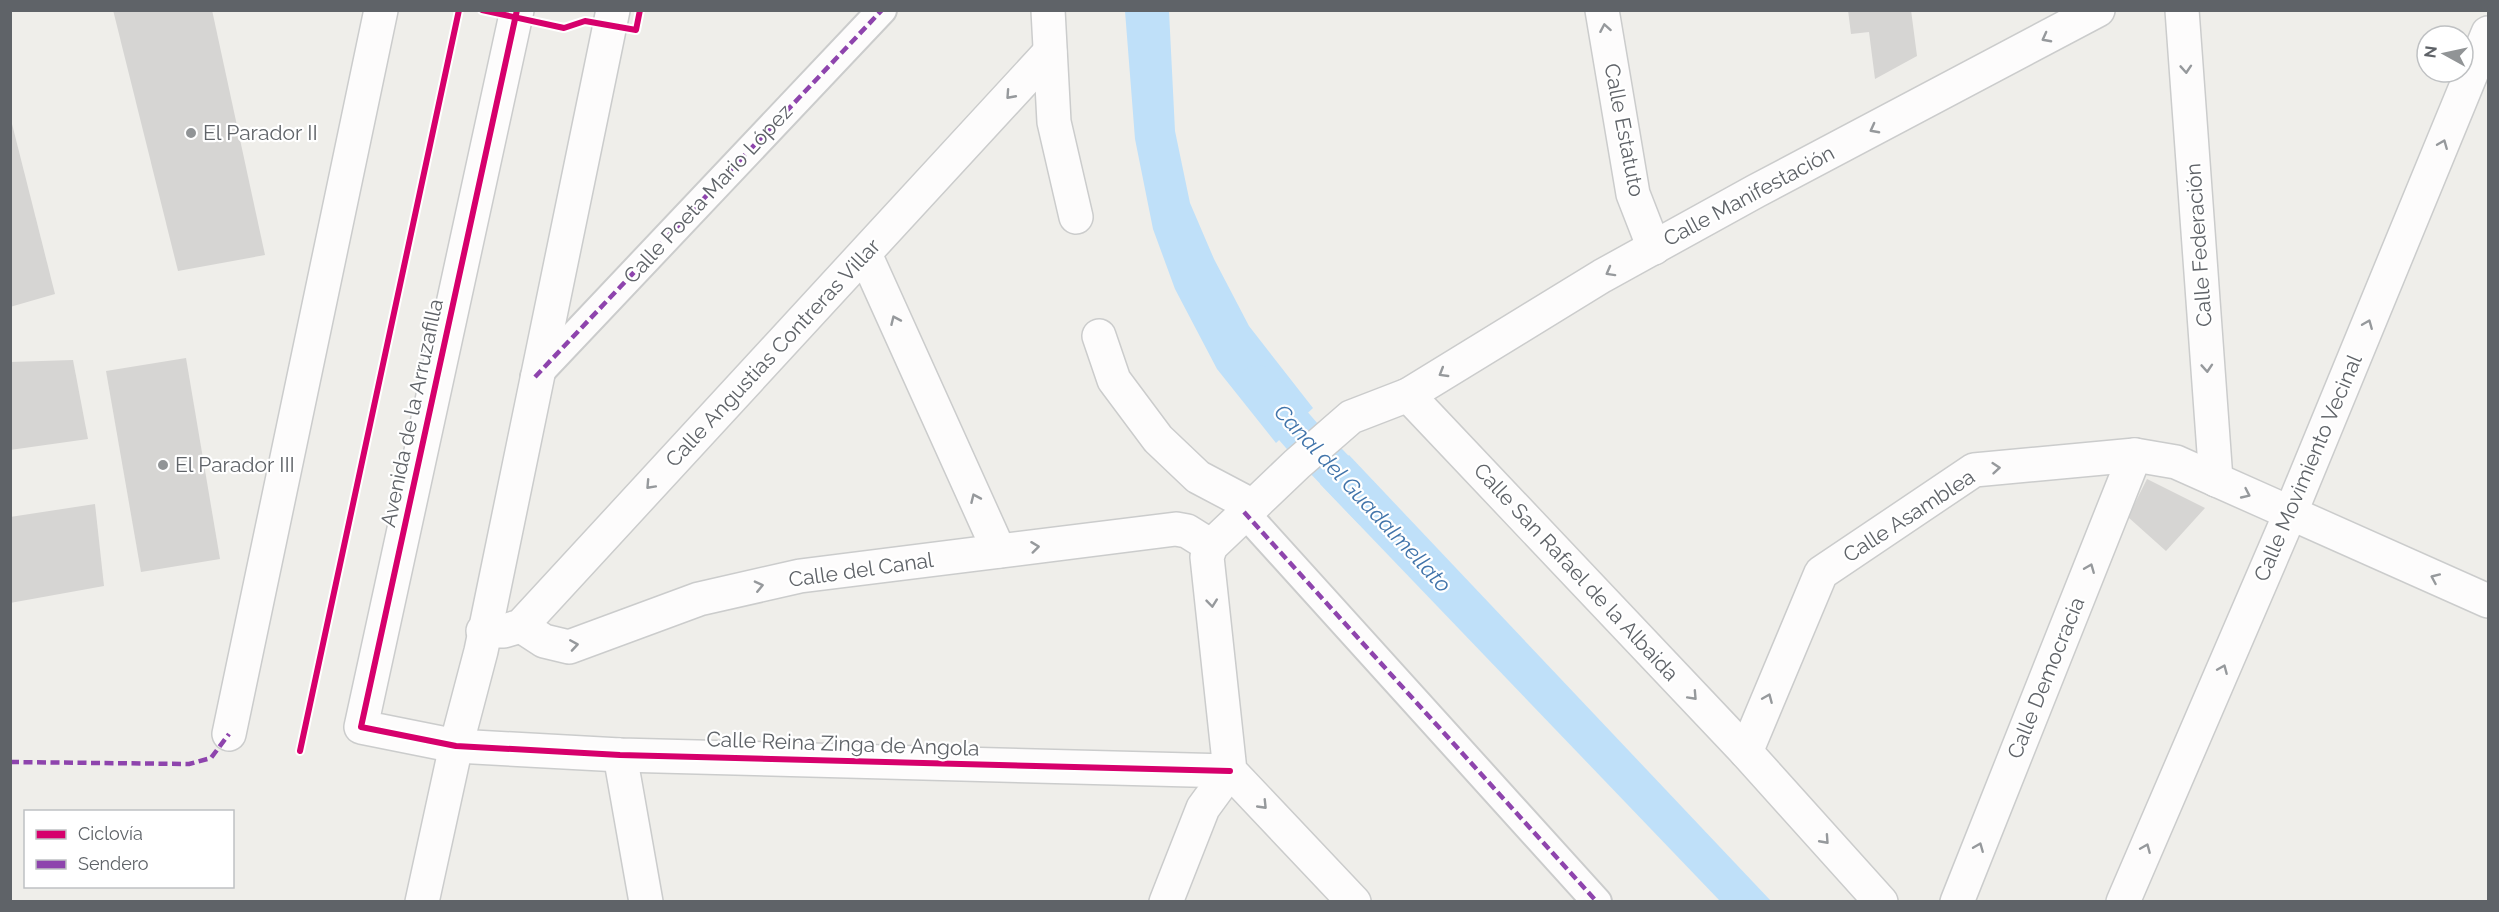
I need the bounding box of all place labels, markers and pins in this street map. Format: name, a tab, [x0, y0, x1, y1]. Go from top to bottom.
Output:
place label: El Parador II	[203, 120, 318, 145]
marker: El Parador II	[184, 126, 198, 140]
place label: El Parador III	[175, 452, 295, 477]
marker: El Parador III	[156, 458, 170, 472]

